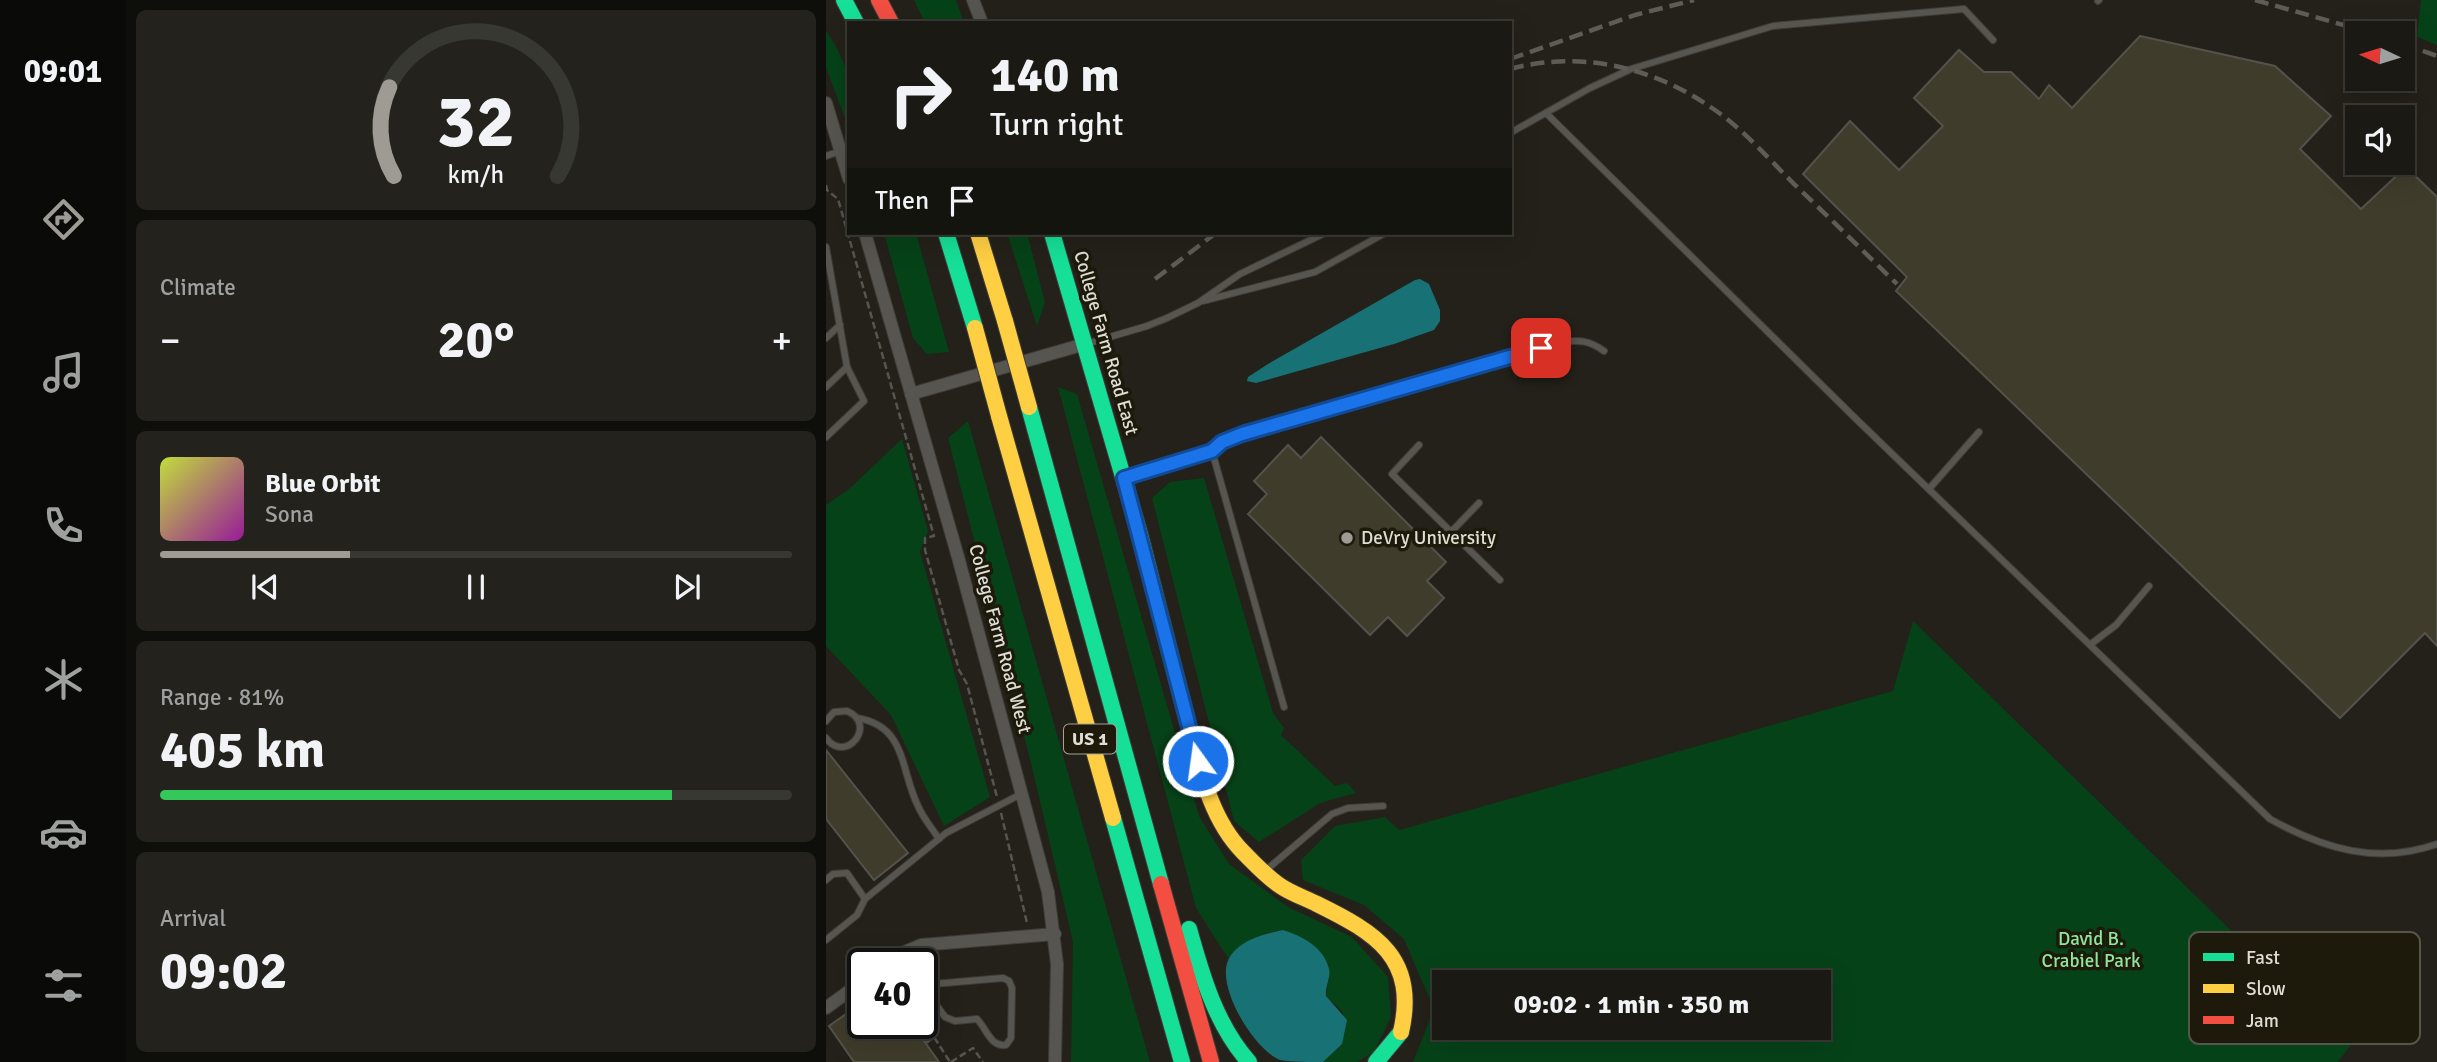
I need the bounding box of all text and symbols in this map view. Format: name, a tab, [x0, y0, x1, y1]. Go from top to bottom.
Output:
north arrow	[2345, 21, 2415, 91]
map controls	[2345, 21, 2415, 175]
text: 140 m	[990, 45, 1120, 105]
icon: right	[875, 49, 966, 140]
text: 09:01	[24, 52, 102, 91]
text: 32	[437, 79, 515, 168]
text: Turn right	[990, 105, 1123, 144]
button: sound	[2345, 105, 2415, 175]
text: km/h	[448, 159, 504, 190]
icon: arrive	[943, 182, 981, 220]
text: Then	[875, 185, 929, 217]
icon: directions	[39, 195, 88, 244]
street label: College Farm Road East	[1068, 248, 1144, 438]
text: Climate	[160, 273, 236, 302]
text: 20°	[438, 308, 514, 372]
text: −	[160, 317, 181, 364]
text: +	[771, 317, 792, 364]
pin	[1511, 318, 1571, 378]
icon: arrive	[1522, 329, 1560, 367]
icon: music	[39, 348, 88, 397]
text: Blue Orbit	[265, 468, 381, 500]
text: Sona	[265, 500, 314, 529]
icon: phone	[39, 501, 88, 550]
place label: DeVry University	[1361, 526, 1496, 550]
marker: DeVry University	[1339, 530, 1355, 546]
street label: College Farm Road West	[963, 542, 1037, 737]
icon: previous	[246, 568, 284, 606]
icon: pause	[457, 568, 495, 606]
icon: next	[668, 568, 706, 606]
icon: climate	[39, 655, 88, 704]
text: Range · 81%	[160, 683, 284, 712]
text: 405 km	[160, 718, 325, 782]
road number: US 1	[1064, 724, 1116, 754]
position arrow	[1161, 724, 1235, 798]
icon: car	[39, 808, 88, 857]
text: Arrival	[160, 904, 226, 933]
park label: David B. Crabiel Park	[2042, 927, 2141, 973]
legend	[2189, 932, 2420, 1044]
text: 09:02	[160, 939, 288, 1003]
text: Fast	[2246, 946, 2280, 970]
speed limit sign: 40	[847, 948, 938, 1039]
icon: filters	[39, 961, 88, 1010]
text: Slow	[2246, 977, 2286, 1001]
text: 09:02 · 1 min · 350 m	[1514, 989, 1749, 1021]
text: Jam	[2246, 1009, 2279, 1033]

